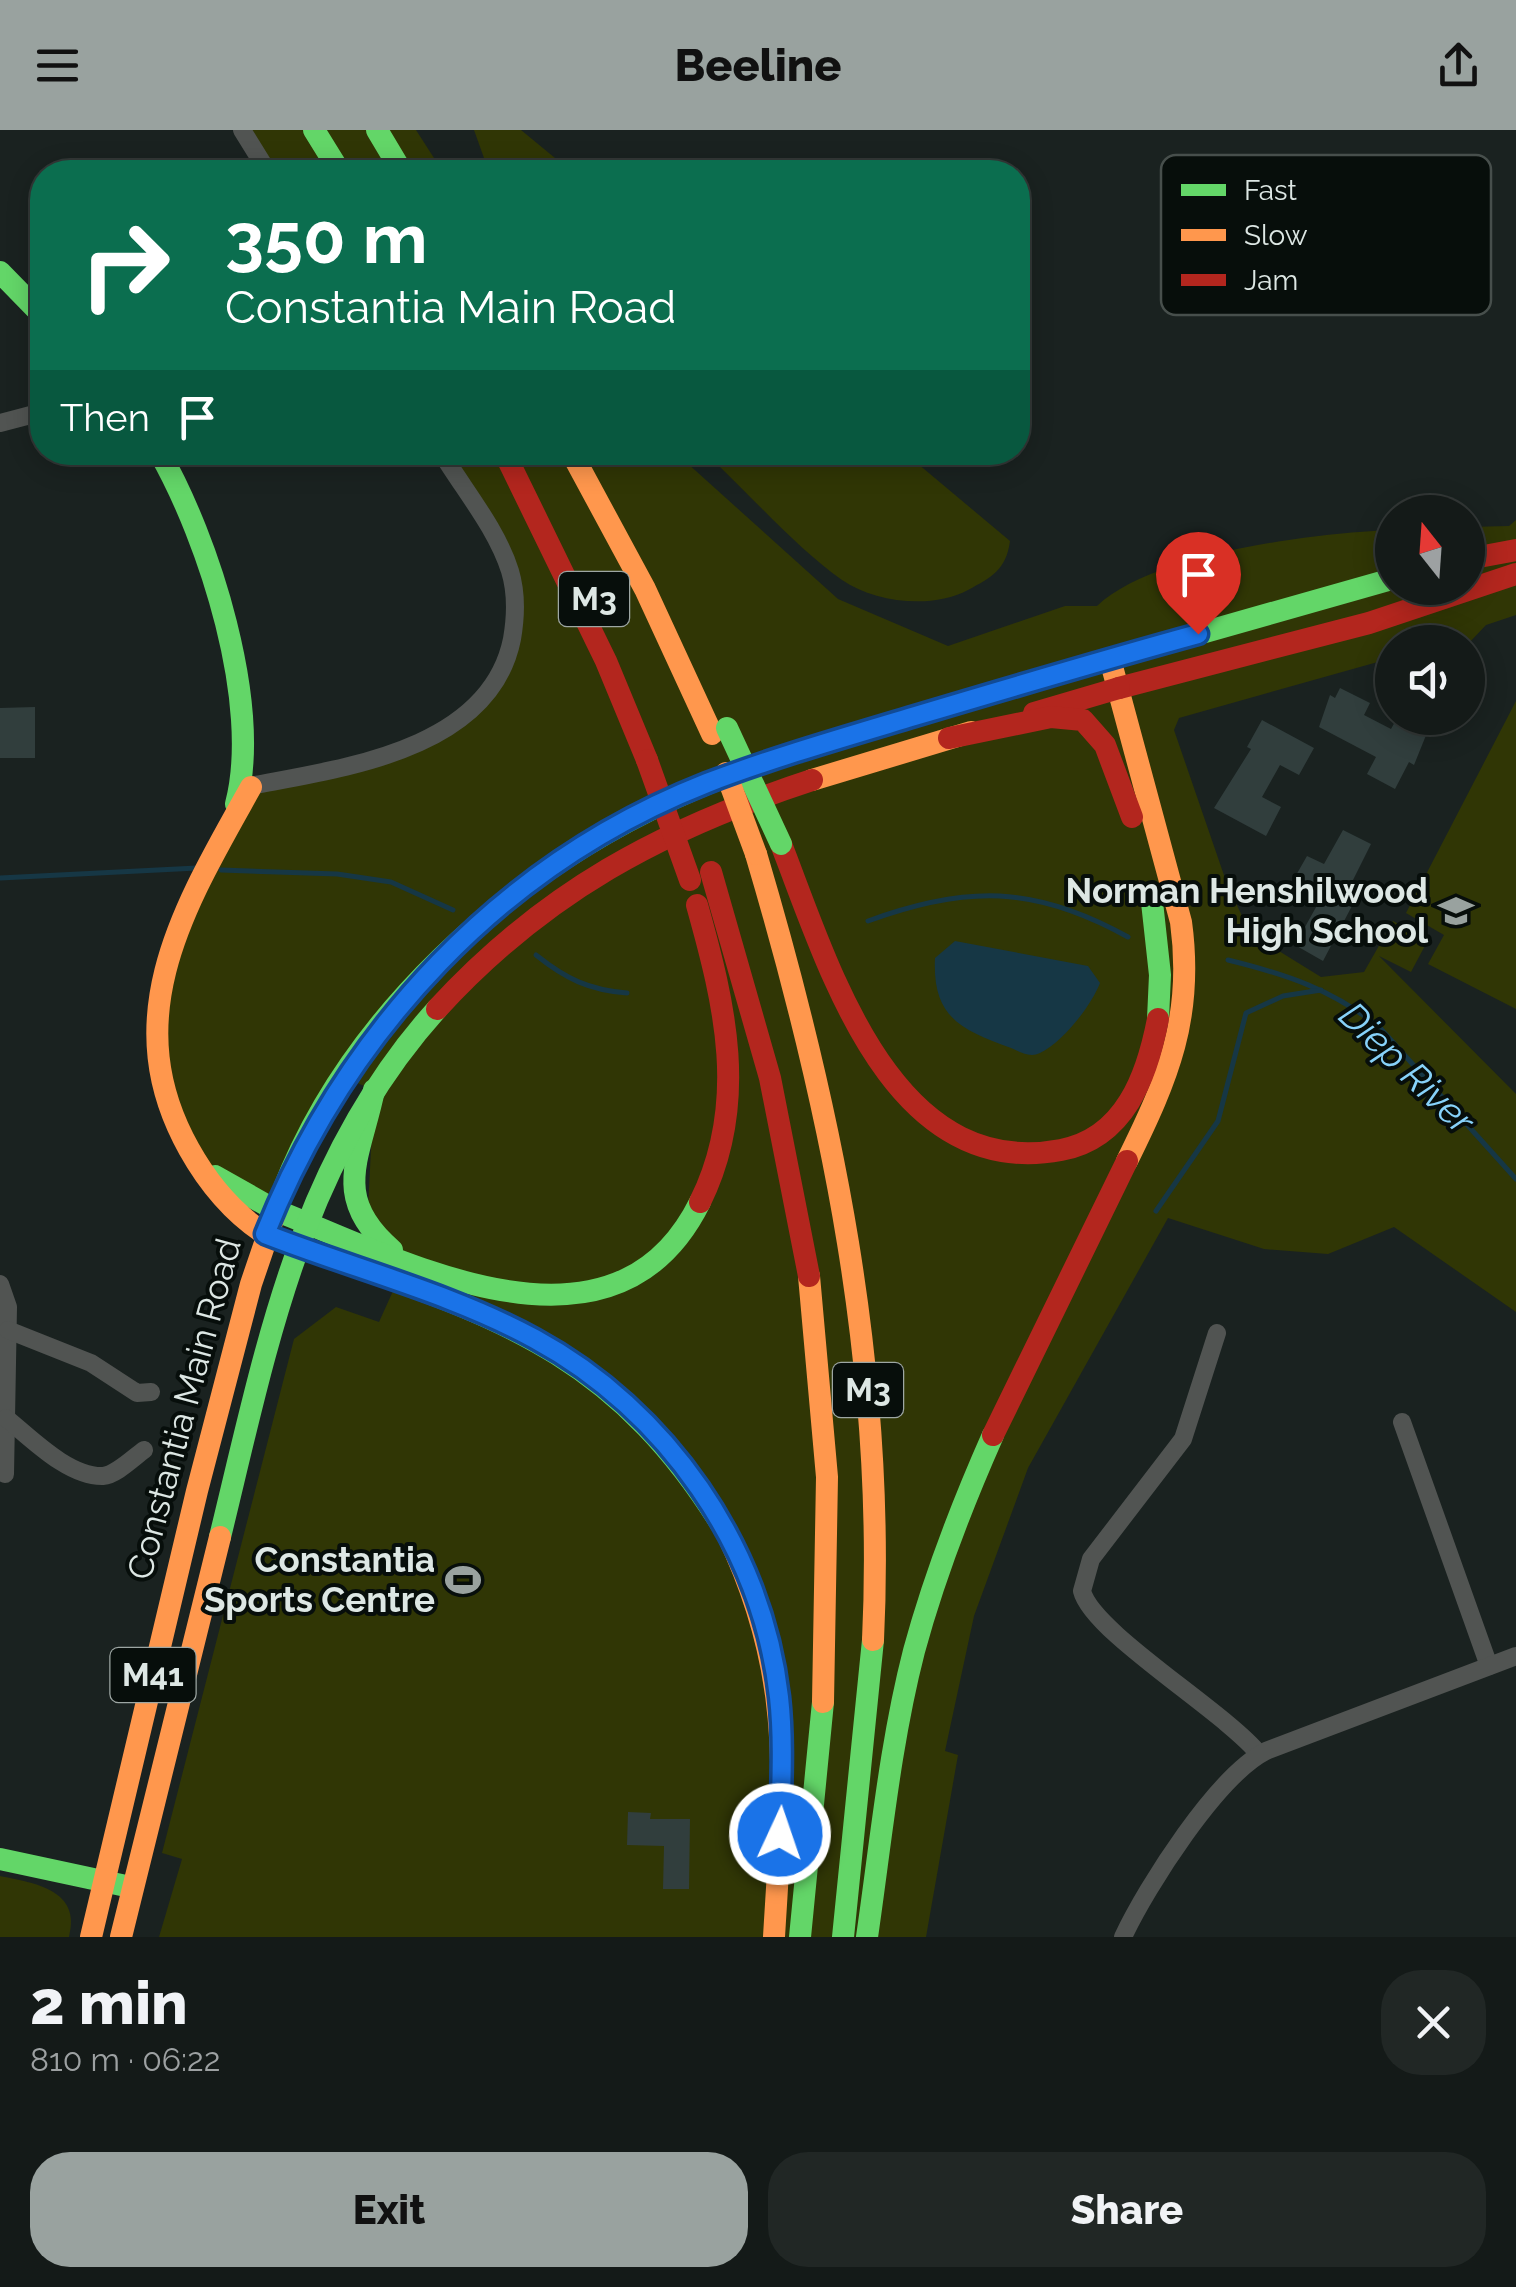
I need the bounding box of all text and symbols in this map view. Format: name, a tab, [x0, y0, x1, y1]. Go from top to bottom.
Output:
icon: menu	[30, 38, 85, 93]
icon: share	[1431, 38, 1486, 93]
text: Beeline	[674, 39, 842, 92]
legend	[1161, 155, 1491, 315]
text: Fast	[1244, 174, 1297, 207]
text: 350 m	[225, 197, 428, 279]
icon: right	[60, 200, 190, 330]
text: Slow	[1244, 219, 1308, 252]
text: Jam	[1244, 264, 1298, 297]
text: Constantia Main Road	[225, 281, 676, 334]
icon: arrive	[170, 390, 225, 445]
text: Then	[60, 395, 150, 440]
north arrow	[1375, 495, 1485, 605]
map controls	[1375, 495, 1485, 735]
pin	[1156, 532, 1241, 635]
icon: arrive	[1171, 547, 1226, 602]
road number: M3	[559, 572, 629, 626]
button: sound	[1375, 625, 1485, 735]
place label: Norman Henshilwood High School	[1066, 870, 1429, 951]
school or university icon: Norman Henshilwood High School	[1437, 892, 1475, 930]
water label: Diep River	[1331, 992, 1486, 1144]
street label: Constantia Main Road	[118, 1234, 249, 1584]
road number: M3	[833, 1363, 903, 1417]
place label: Constantia Sports Centre	[204, 1539, 435, 1620]
sports icon: Constantia Sports Centre	[444, 1561, 482, 1599]
road number: M41	[110, 1648, 196, 1702]
position arrow	[728, 1782, 832, 1886]
text: 2 min	[30, 1968, 188, 2038]
button: close	[1381, 1970, 1486, 2075]
text: 810 m · 06:22	[30, 2041, 220, 2078]
button: Exit	[30, 2152, 748, 2267]
button: Share	[768, 2152, 1486, 2267]

